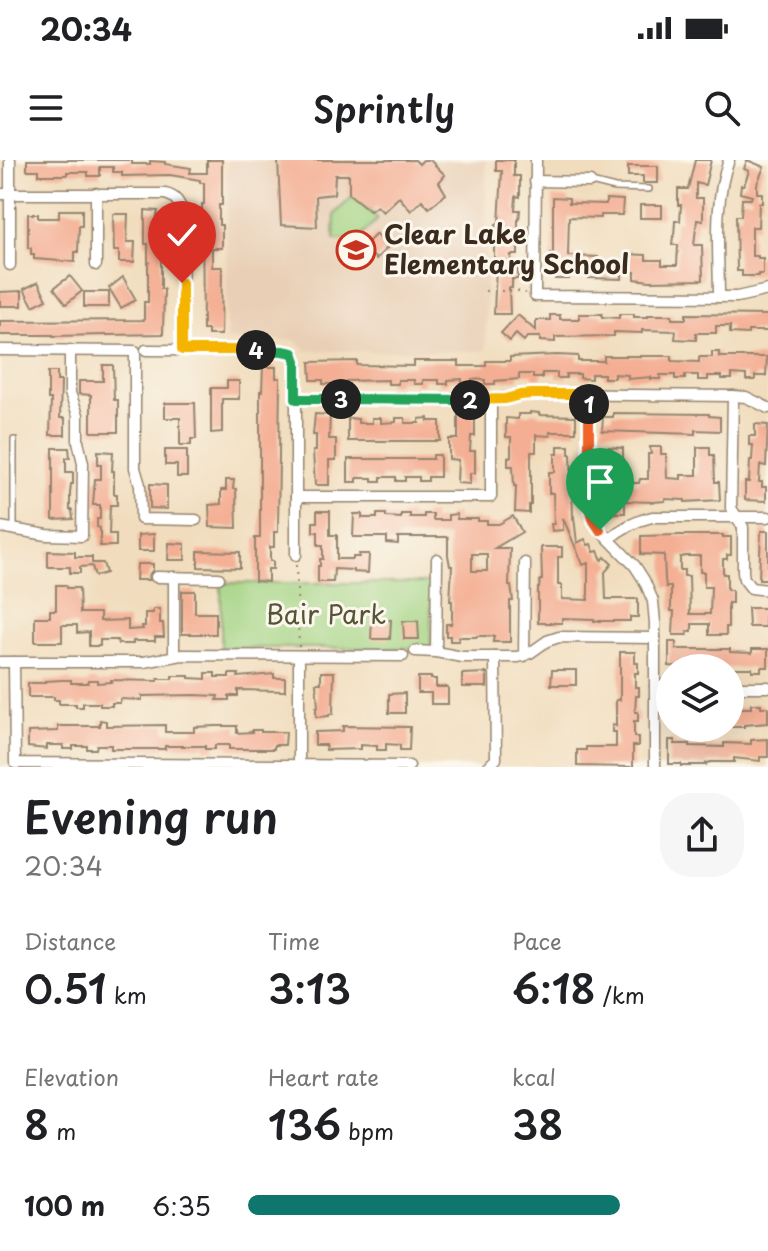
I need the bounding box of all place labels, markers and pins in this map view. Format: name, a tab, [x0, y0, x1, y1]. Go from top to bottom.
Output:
pin	[148, 201, 216, 283]
place label: Clear Lake Elementary School	[384, 214, 629, 283]
school or university icon: Clear Lake Elementary School	[335, 229, 377, 271]
pin: 4	[236, 330, 276, 370]
pin: 3	[321, 379, 361, 419]
pin: 2	[450, 380, 490, 420]
pin: 1	[569, 384, 609, 424]
pin	[566, 448, 634, 530]

